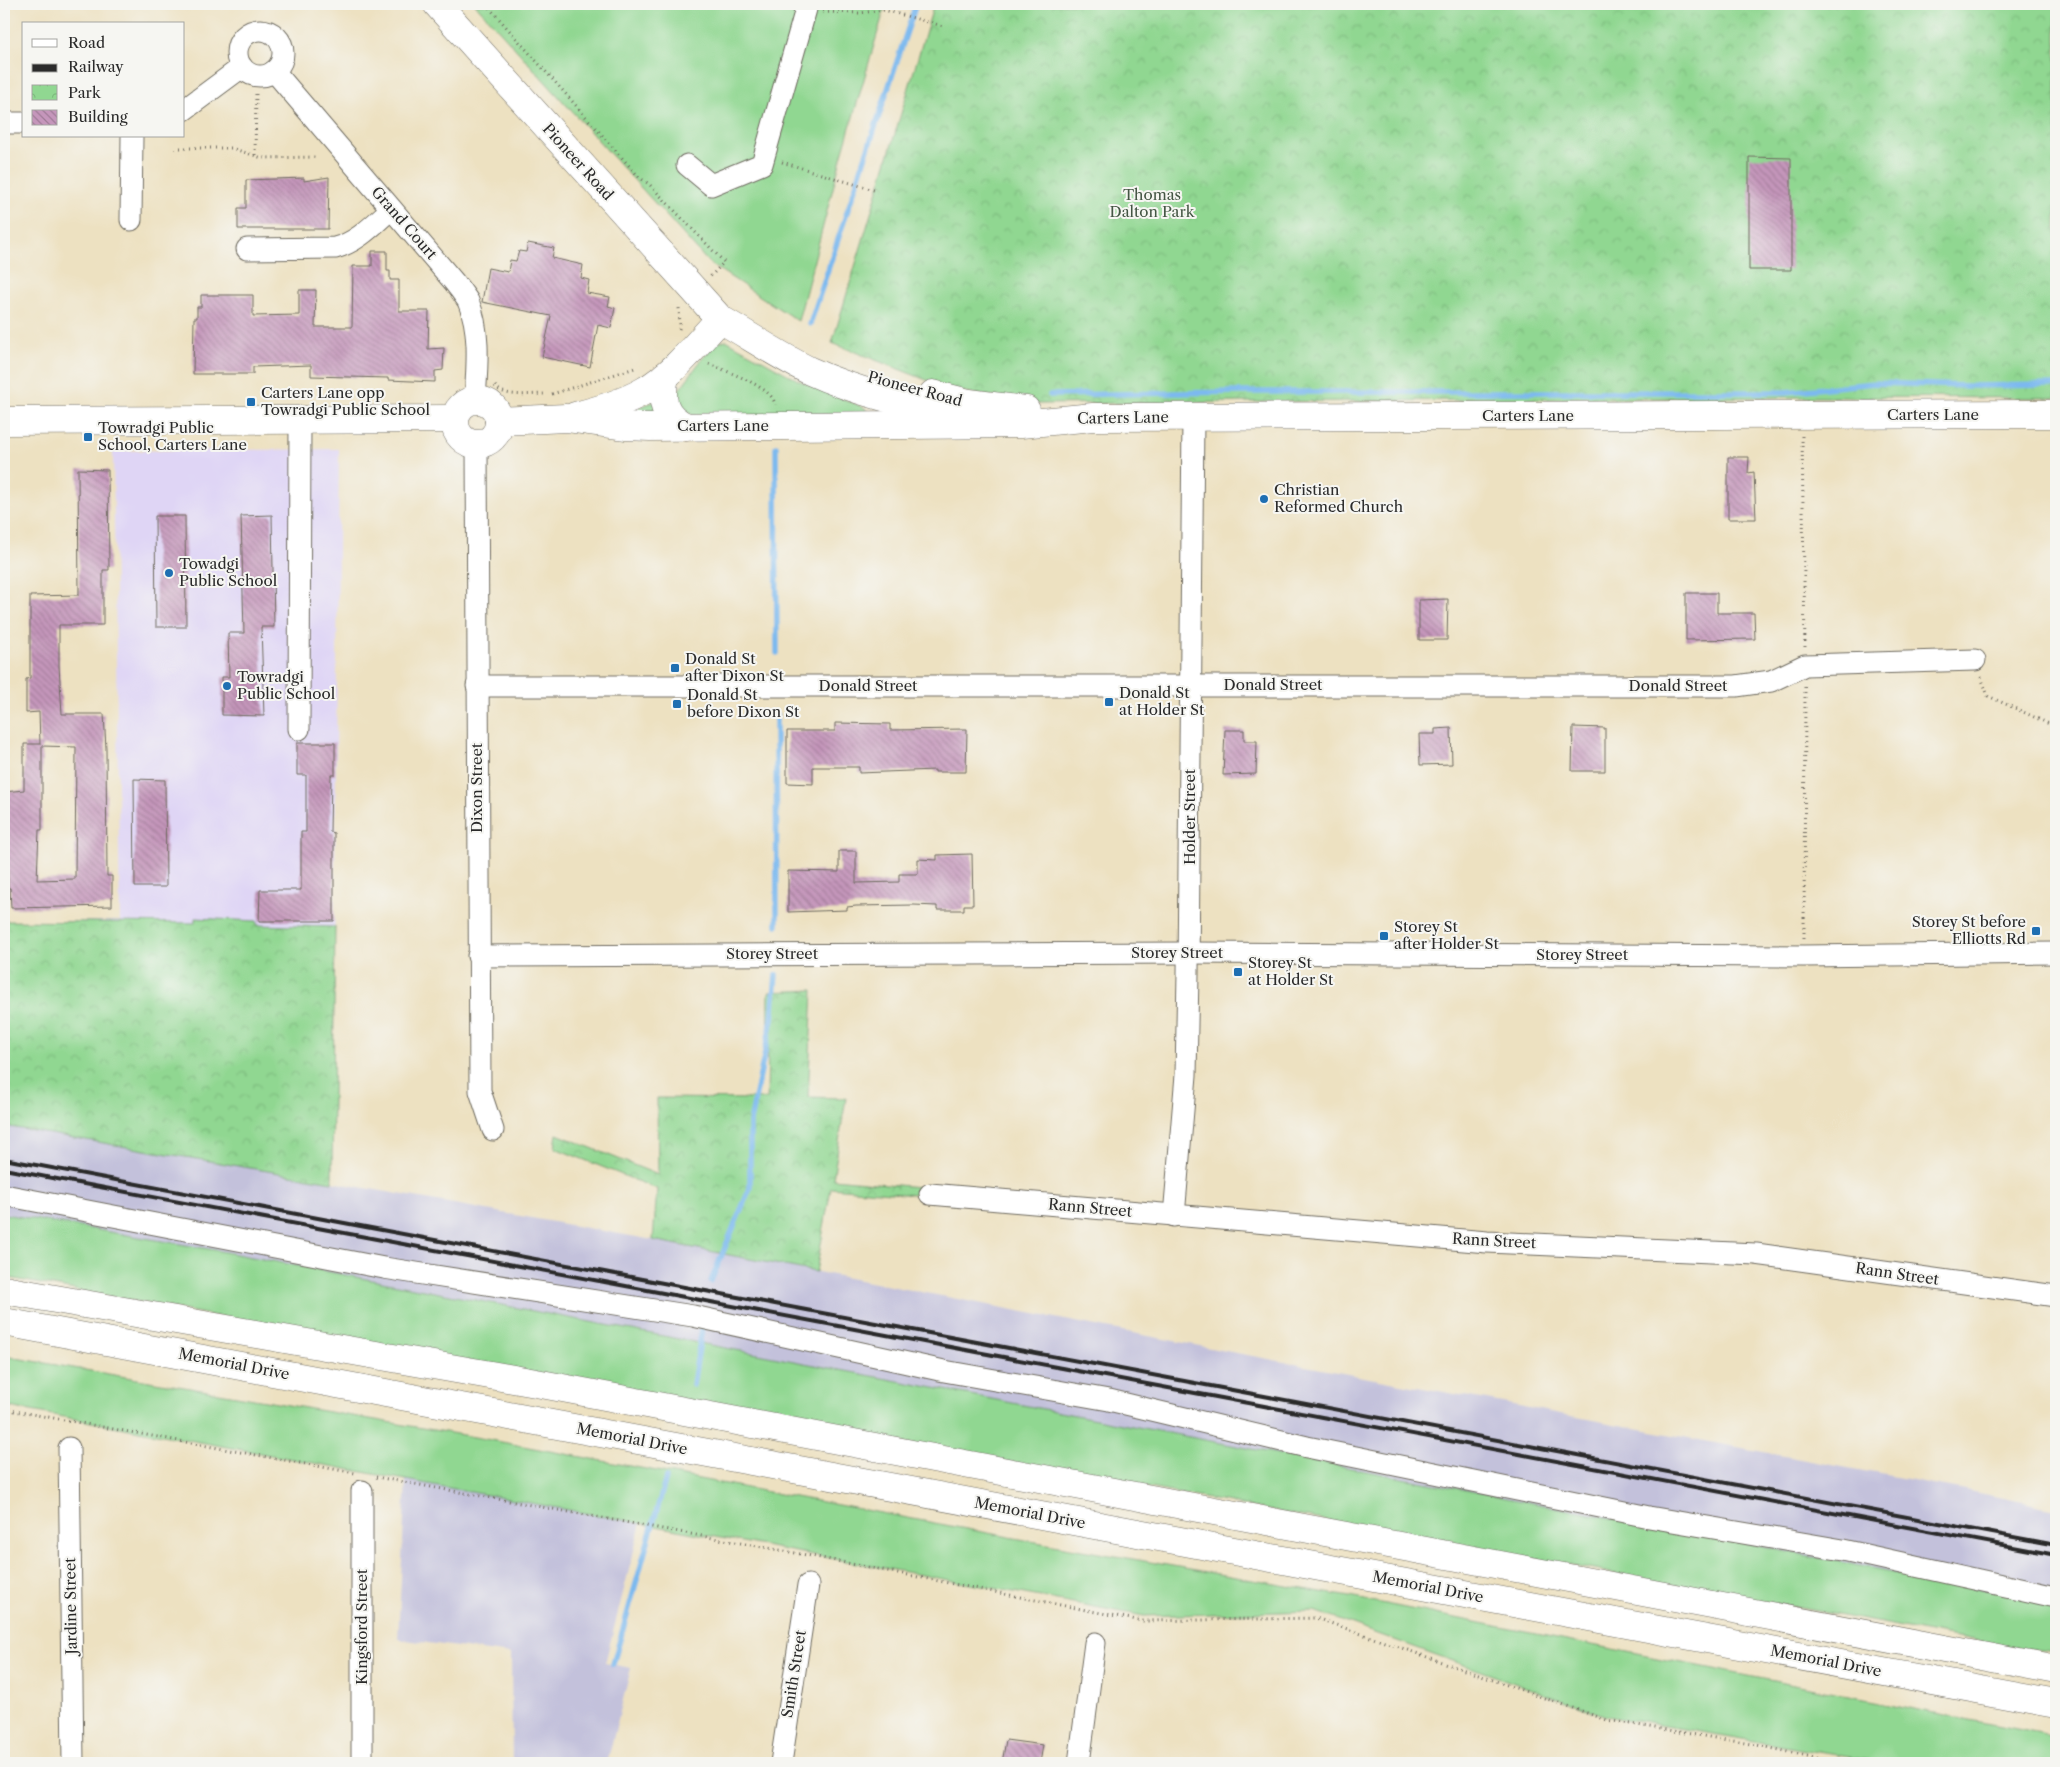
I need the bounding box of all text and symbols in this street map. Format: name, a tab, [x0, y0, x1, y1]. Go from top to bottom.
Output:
legend	[22, 22, 185, 138]
text: Road	[68, 33, 105, 52]
text: Railway	[68, 57, 124, 76]
text: Park	[68, 83, 102, 102]
text: Building	[68, 107, 128, 126]
street label: Pioneer Road	[539, 119, 618, 204]
street label: Grand Court	[368, 182, 442, 264]
park label: Thomas Dalton Park	[1110, 185, 1196, 221]
street label: Pioneer Road	[866, 367, 964, 410]
place label: Carters Lane opp Towradgi Public School	[261, 383, 430, 419]
marker: Carters Lane opp Towradgi Public School	[245, 396, 257, 408]
street label: Carters Lane	[1887, 405, 1979, 424]
street label: Carters Lane	[1482, 406, 1574, 425]
street label: Carters Lane	[1077, 407, 1169, 428]
street label: Carters Lane	[677, 416, 769, 435]
place label: Towradgi Public School, Carters Lane	[98, 418, 247, 454]
marker: Towradgi Public School, Carters Lane	[82, 431, 94, 443]
place label: Christian Reformed Church	[1274, 480, 1404, 516]
marker: Christian Reformed Church	[1258, 493, 1270, 505]
place label: Towadgi Public School	[179, 554, 278, 590]
marker: Towadgi Public School	[163, 567, 175, 579]
place label: Donald St after Dixon St	[685, 649, 784, 685]
marker: Donald St after Dixon St	[669, 662, 681, 674]
place label: Towradgi Public School	[237, 667, 336, 703]
street label: Donald Street	[1224, 675, 1323, 694]
street label: Donald Street	[819, 676, 918, 695]
street label: Donald Street	[1629, 676, 1728, 695]
marker: Towradgi Public School	[221, 680, 233, 692]
place label: Donald St at Holder St	[1119, 683, 1205, 719]
place label: Donald St before Dixon St	[687, 685, 800, 721]
marker: Donald St at Holder St	[1103, 696, 1115, 708]
marker: Donald St before Dixon St	[671, 698, 683, 710]
street label: Dixon Street	[467, 742, 486, 833]
street label: Holder Street	[1180, 768, 1199, 865]
place label: Storey St before Elliotts Rd	[1912, 912, 2026, 948]
place label: Storey St after Holder St	[1394, 917, 1499, 953]
marker: Storey St before Elliotts Rd	[2030, 925, 2042, 937]
marker: Storey St after Holder St	[1378, 930, 1390, 942]
street label: Storey Street	[1131, 943, 1224, 962]
street label: Storey Street	[726, 944, 819, 963]
street label: Storey Street	[1536, 945, 1629, 964]
place label: Storey St at Holder St	[1248, 953, 1334, 989]
marker: Storey St at Holder St	[1232, 966, 1244, 978]
street label: Rann Street	[1047, 1194, 1133, 1221]
street label: Rann Street	[1452, 1229, 1537, 1252]
street label: Rann Street	[1854, 1258, 1941, 1289]
street label: Memorial Drive	[177, 1343, 291, 1384]
street label: Memorial Drive	[575, 1418, 689, 1459]
street label: Memorial Drive	[973, 1492, 1087, 1533]
street label: Jardine Street	[60, 1557, 81, 1657]
street label: Memorial Drive	[1371, 1566, 1485, 1607]
street label: Kingsford Street	[352, 1568, 371, 1685]
street label: Smith Street	[777, 1628, 810, 1719]
street label: Memorial Drive	[1769, 1640, 1883, 1681]

